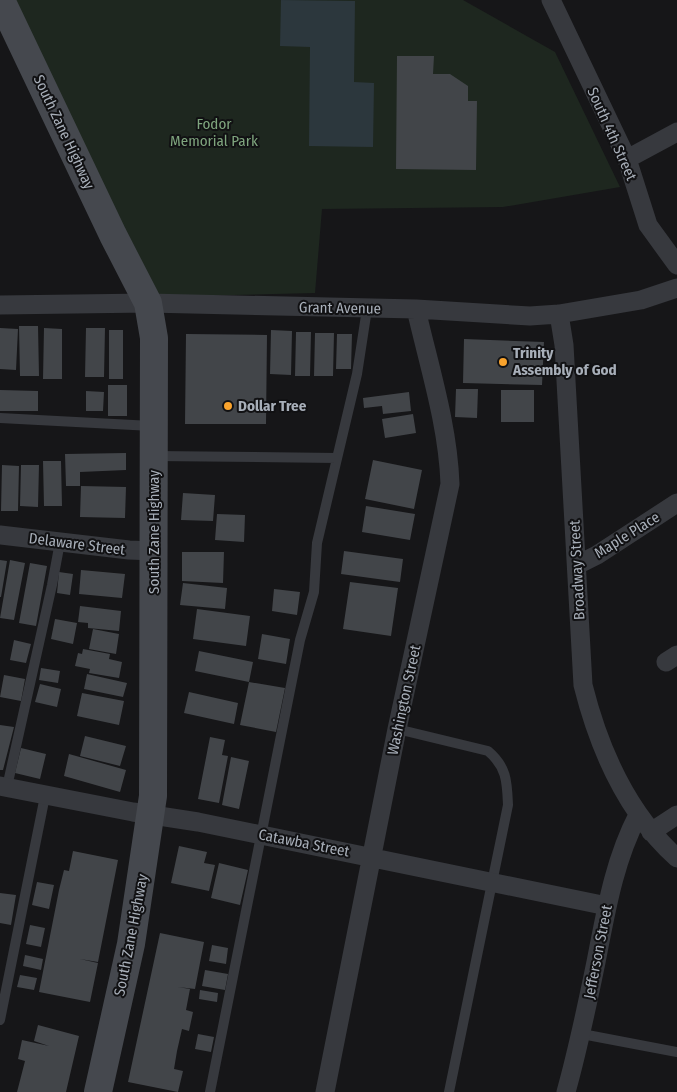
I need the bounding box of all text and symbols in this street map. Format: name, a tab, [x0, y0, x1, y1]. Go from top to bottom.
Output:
street label: South Zane Highway	[30, 72, 98, 192]
street label: South 4th Street	[583, 85, 641, 183]
park label: Fodor Memorial Park	[170, 115, 258, 150]
street label: Grant Avenue	[299, 298, 381, 318]
place label: Trinity Assembly of God	[512, 344, 617, 379]
marker: Trinity Assembly of God	[497, 356, 509, 368]
place label: Dollar Tree	[238, 397, 307, 415]
marker: Dollar Tree	[222, 400, 234, 412]
street label: South Zane Highway	[145, 470, 163, 594]
street label: Maple Place	[591, 508, 663, 562]
street label: Broadway Street	[565, 519, 589, 620]
street label: Delaware Street	[28, 529, 126, 559]
street label: Washington Street	[384, 643, 424, 757]
street label: Catawba Street	[257, 825, 351, 861]
street label: South Zane Highway	[110, 872, 152, 997]
street label: Jefferson Street	[580, 903, 616, 1001]

